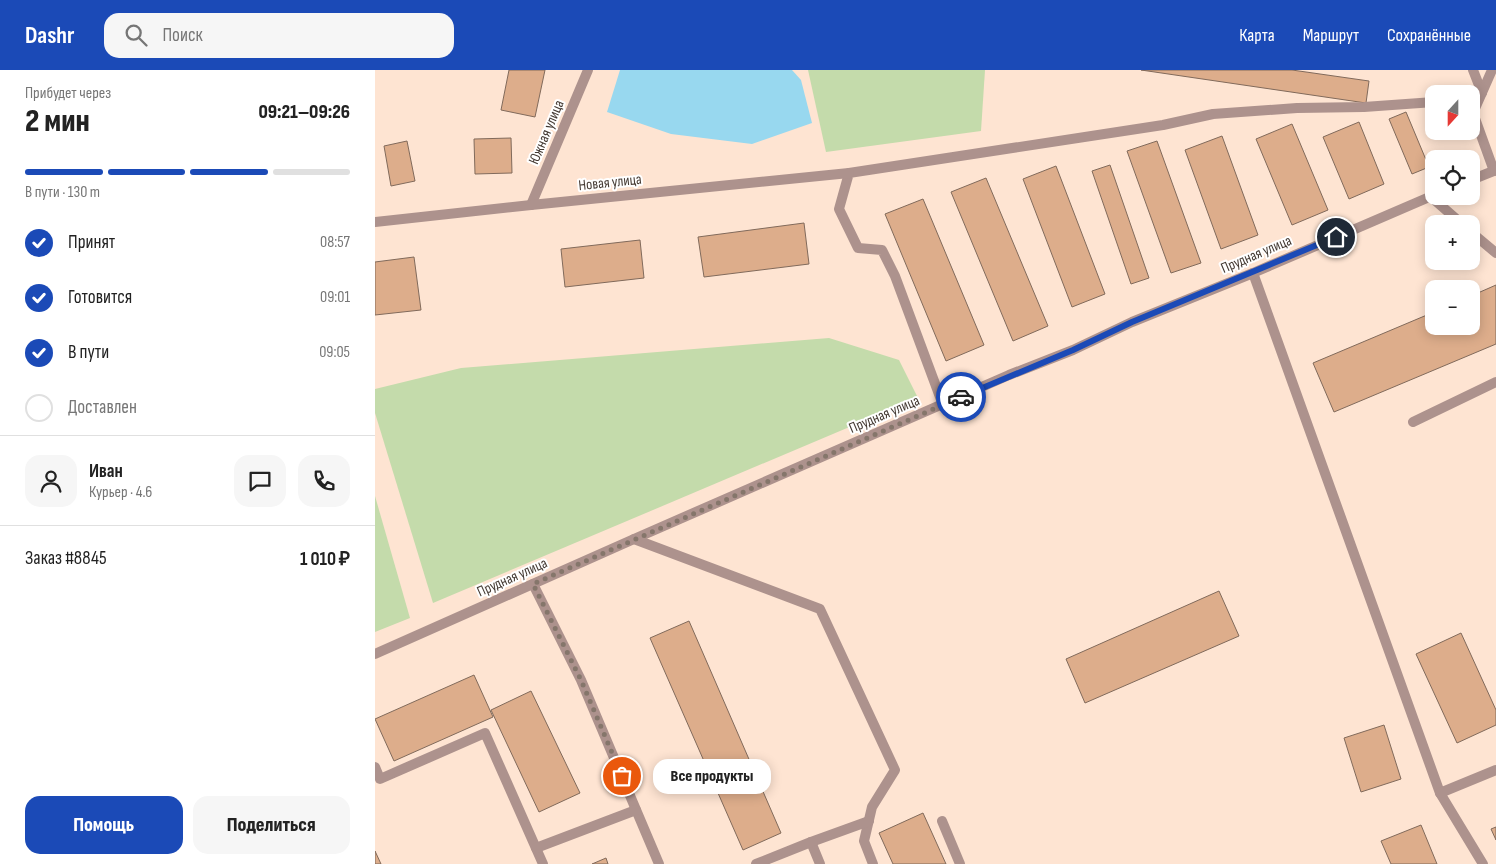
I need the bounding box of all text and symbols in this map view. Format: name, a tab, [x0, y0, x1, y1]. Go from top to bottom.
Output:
search box	[104, 13, 454, 58]
text: Dashr	[25, 21, 74, 50]
icon: search	[122, 21, 150, 49]
text: Поиск	[162, 24, 203, 47]
text: Карта	[1239, 25, 1275, 46]
text: Маршрут	[1303, 25, 1359, 46]
text: Сохранённые	[1387, 25, 1471, 46]
text: Прибудет через	[25, 84, 111, 103]
north arrow	[1425, 85, 1480, 140]
map controls	[1425, 85, 1480, 335]
street label: Южная улица	[524, 97, 569, 167]
text: 09:21–09:26	[258, 101, 350, 124]
text: 2 мин	[25, 102, 90, 141]
button: locate	[1425, 150, 1480, 205]
street label: Новая улица	[578, 170, 643, 195]
text: В пути · 130 m	[25, 183, 100, 202]
button: +	[1425, 215, 1480, 270]
pin	[1315, 216, 1357, 258]
icon: home	[1322, 223, 1350, 251]
icon: check	[25, 229, 53, 257]
text: Принят	[68, 231, 115, 254]
street label: Прудная улица	[1218, 231, 1295, 278]
text: 08:57	[320, 233, 350, 252]
button: −	[1425, 280, 1480, 335]
icon: check	[25, 284, 53, 312]
text: Готовится	[68, 286, 132, 309]
text: 09:01	[320, 288, 350, 307]
icon: check	[25, 339, 53, 367]
text: В пути	[68, 341, 109, 364]
text: 09:05	[319, 343, 350, 362]
courier	[936, 372, 986, 422]
icon: car	[947, 383, 975, 411]
street label: Прудная улица	[846, 391, 923, 438]
text: Доставлен	[68, 396, 137, 419]
button: person	[25, 455, 77, 507]
button: chat	[234, 455, 286, 507]
button: phone	[298, 455, 350, 507]
text: Иван	[89, 460, 123, 483]
text: Курьер · 4.6	[89, 483, 152, 502]
text: Заказ #8845	[25, 547, 107, 570]
text: 1 010 ₽	[300, 548, 350, 571]
street label: Прудная улица	[474, 553, 551, 601]
pin	[601, 755, 643, 797]
callout: Все продукты	[652, 758, 769, 794]
icon: bag	[608, 762, 636, 790]
text: Все продукты	[671, 767, 753, 786]
button: Помощь	[25, 796, 183, 854]
button: Поделиться	[193, 796, 350, 854]

